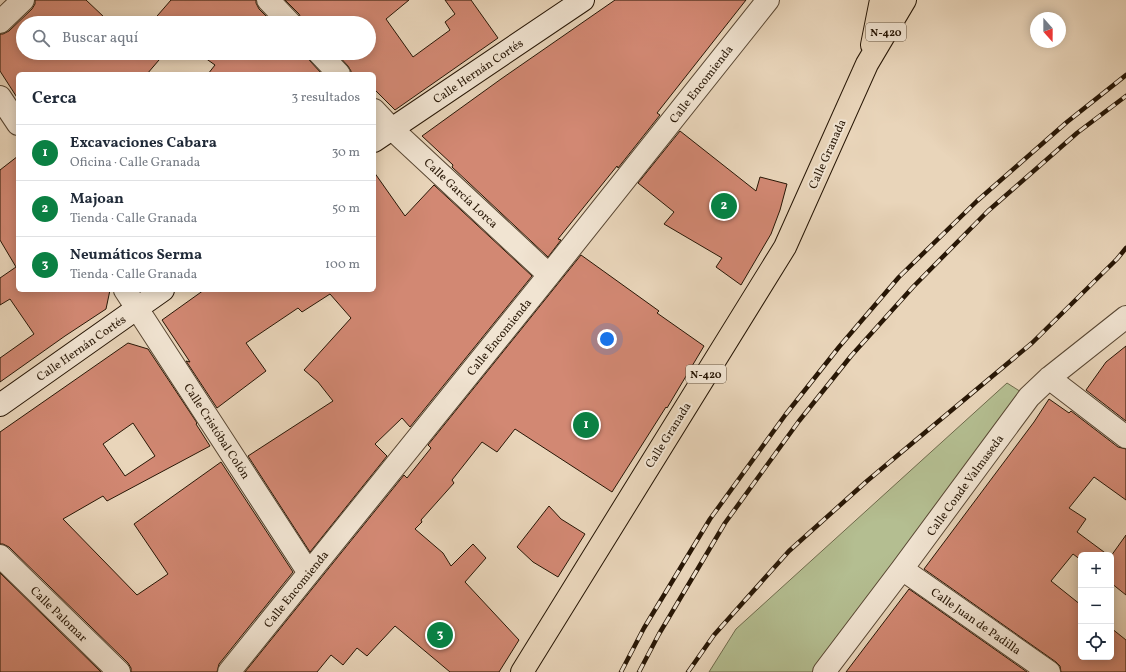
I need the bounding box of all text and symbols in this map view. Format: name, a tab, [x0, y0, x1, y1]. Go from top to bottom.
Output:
north arrow	[1030, 12, 1066, 48]
search box	[16, 16, 376, 60]
road number: N-420	[866, 23, 906, 41]
icon: search	[30, 27, 52, 49]
text: Buscar aquí	[62, 28, 138, 49]
street label: Calle Hernán Cortés	[430, 36, 527, 108]
street label: Calle Encomienda	[666, 42, 737, 127]
text: Cerca	[32, 87, 77, 110]
text: 3 resultados	[291, 89, 360, 107]
street label: Calle Granada	[805, 117, 850, 192]
text: Excavaciones Cabara	[70, 133, 217, 154]
text: 1	[42, 144, 48, 162]
text: 30 m	[332, 144, 360, 162]
text: Oficina · Calle Granada	[70, 154, 200, 172]
street label: Calle García Lorca	[420, 155, 501, 232]
text: Majoan	[70, 189, 124, 210]
pin: 2	[711, 191, 737, 221]
text: 2	[42, 200, 48, 218]
text: 50 m	[332, 200, 360, 218]
text: Tienda · Calle Granada	[70, 210, 197, 228]
text: Neumáticos Serma	[70, 245, 202, 266]
text: 3	[42, 256, 48, 274]
text: 100 m	[325, 256, 360, 274]
text: Tienda · Calle Granada	[70, 266, 197, 284]
street label: Calle Encomienda	[464, 296, 536, 380]
street label: Calle Hernán Cortés	[34, 312, 129, 386]
your location	[597, 329, 617, 349]
road number: N-420	[686, 365, 726, 383]
street label: Calle Cristóbal Colón	[179, 381, 253, 482]
street label: Calle Granada	[642, 400, 695, 471]
pin: 1	[573, 410, 599, 440]
street label: Calle Conde Valmaseda	[924, 432, 1008, 540]
street label: Calle Encomienda	[261, 548, 333, 632]
map controls	[1078, 552, 1114, 660]
button: +	[1078, 552, 1114, 588]
street label: Calle Palomar	[26, 583, 90, 646]
street label: Calle Juan de Padilla	[927, 585, 1024, 659]
button: −	[1078, 588, 1114, 624]
pin: 3	[427, 620, 453, 650]
button: locate	[1078, 624, 1114, 660]

